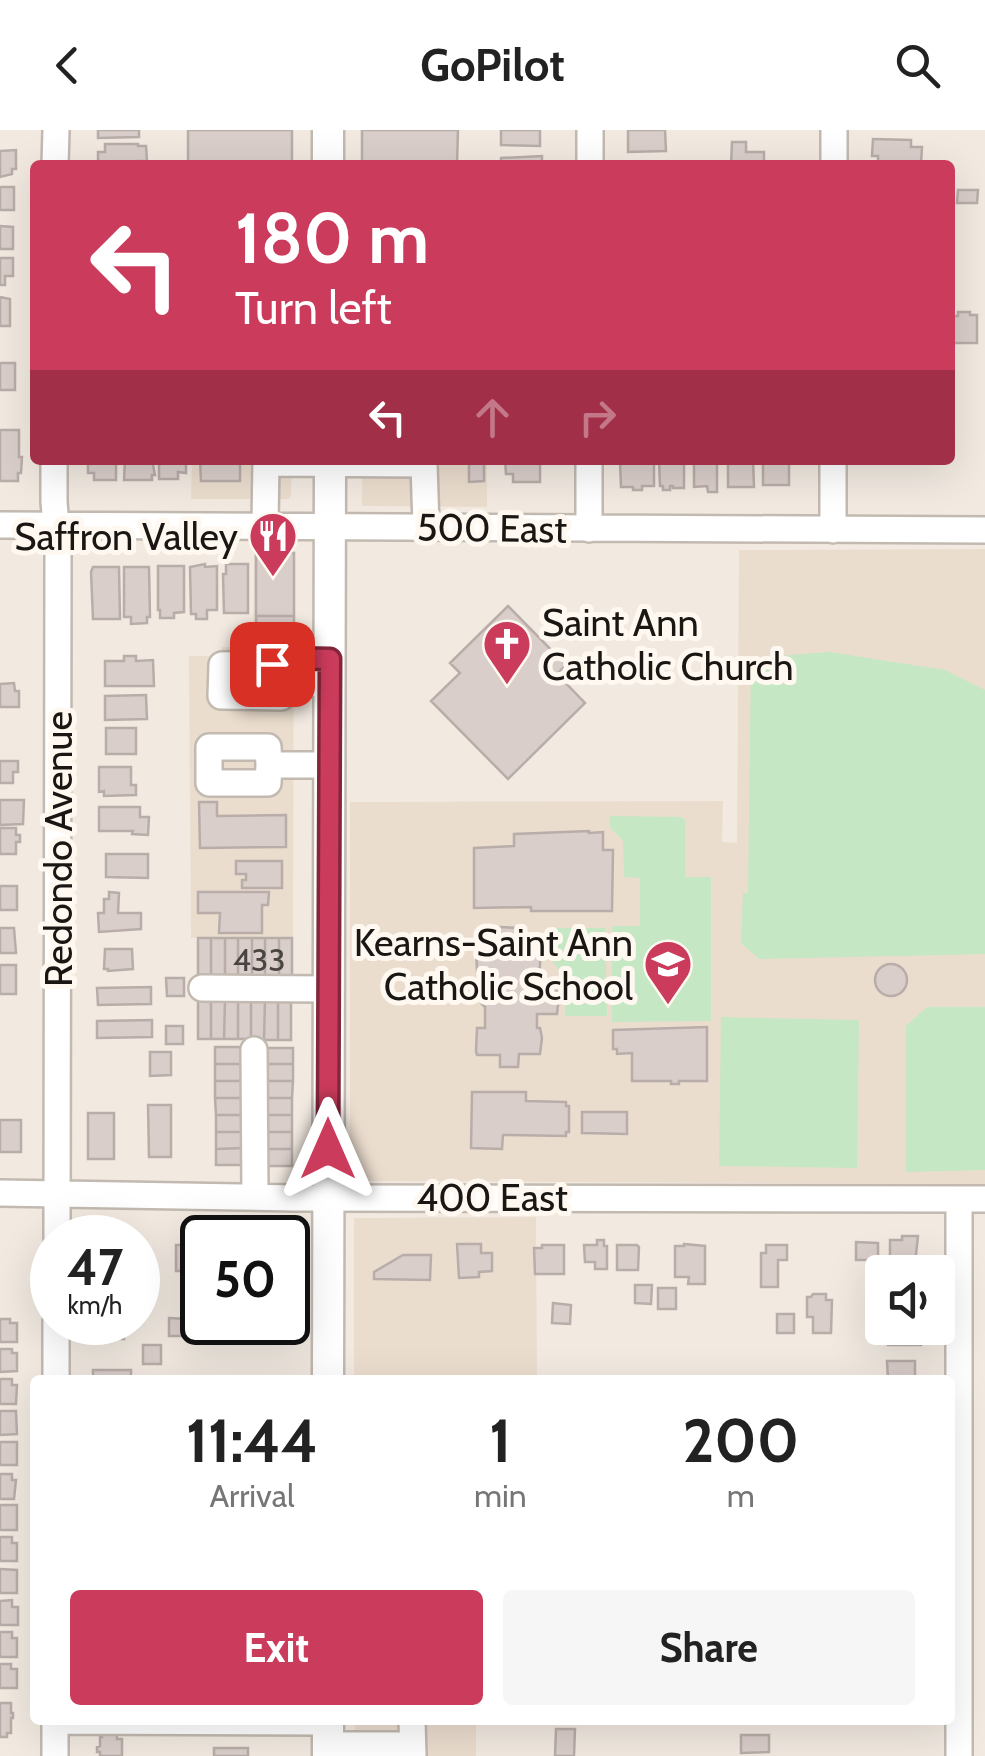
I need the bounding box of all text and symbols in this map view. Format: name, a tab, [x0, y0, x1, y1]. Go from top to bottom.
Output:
icon: back	[40, 38, 95, 93]
text: GoPilot	[420, 38, 565, 92]
icon: search	[890, 38, 945, 93]
text: 180 m	[235, 195, 429, 281]
icon: left	[70, 200, 200, 330]
text: Turn left	[235, 281, 392, 335]
icon: left	[360, 390, 415, 445]
icon: ahead	[465, 390, 520, 445]
icon: right	[570, 390, 625, 445]
street label: 500 East	[417, 503, 568, 553]
restaurant icon: Saffron Valley	[247, 510, 299, 578]
place label: Saffron Valley	[14, 513, 238, 560]
place label: Saint Ann Catholic Church	[542, 599, 794, 690]
church icon: Saint Ann Catholic Church	[481, 618, 533, 686]
pin	[230, 622, 315, 707]
icon: arrive	[245, 637, 300, 692]
street label: Redondo Avenue	[35, 711, 82, 987]
place label: Kearns-Saint Ann Catholic School	[354, 919, 633, 1010]
school or university icon: Kearns-Saint Ann Catholic School	[642, 938, 694, 1006]
house number: 433	[232, 940, 286, 979]
position arrow	[276, 1097, 380, 1201]
street label: 400 East	[416, 1174, 568, 1221]
speed limit sign: 50	[180, 1215, 310, 1345]
text: 47	[67, 1237, 123, 1298]
map controls	[865, 1255, 955, 1345]
button: sound	[865, 1255, 955, 1345]
text: km/h	[68, 1290, 122, 1320]
text: 11:44	[186, 1404, 318, 1477]
text: 1	[489, 1404, 511, 1477]
text: 200	[683, 1404, 799, 1477]
text: Arrival	[209, 1476, 295, 1515]
text: min	[474, 1476, 527, 1515]
text: m	[727, 1476, 755, 1515]
button: Exit	[70, 1590, 483, 1705]
button: Share	[503, 1590, 915, 1705]

